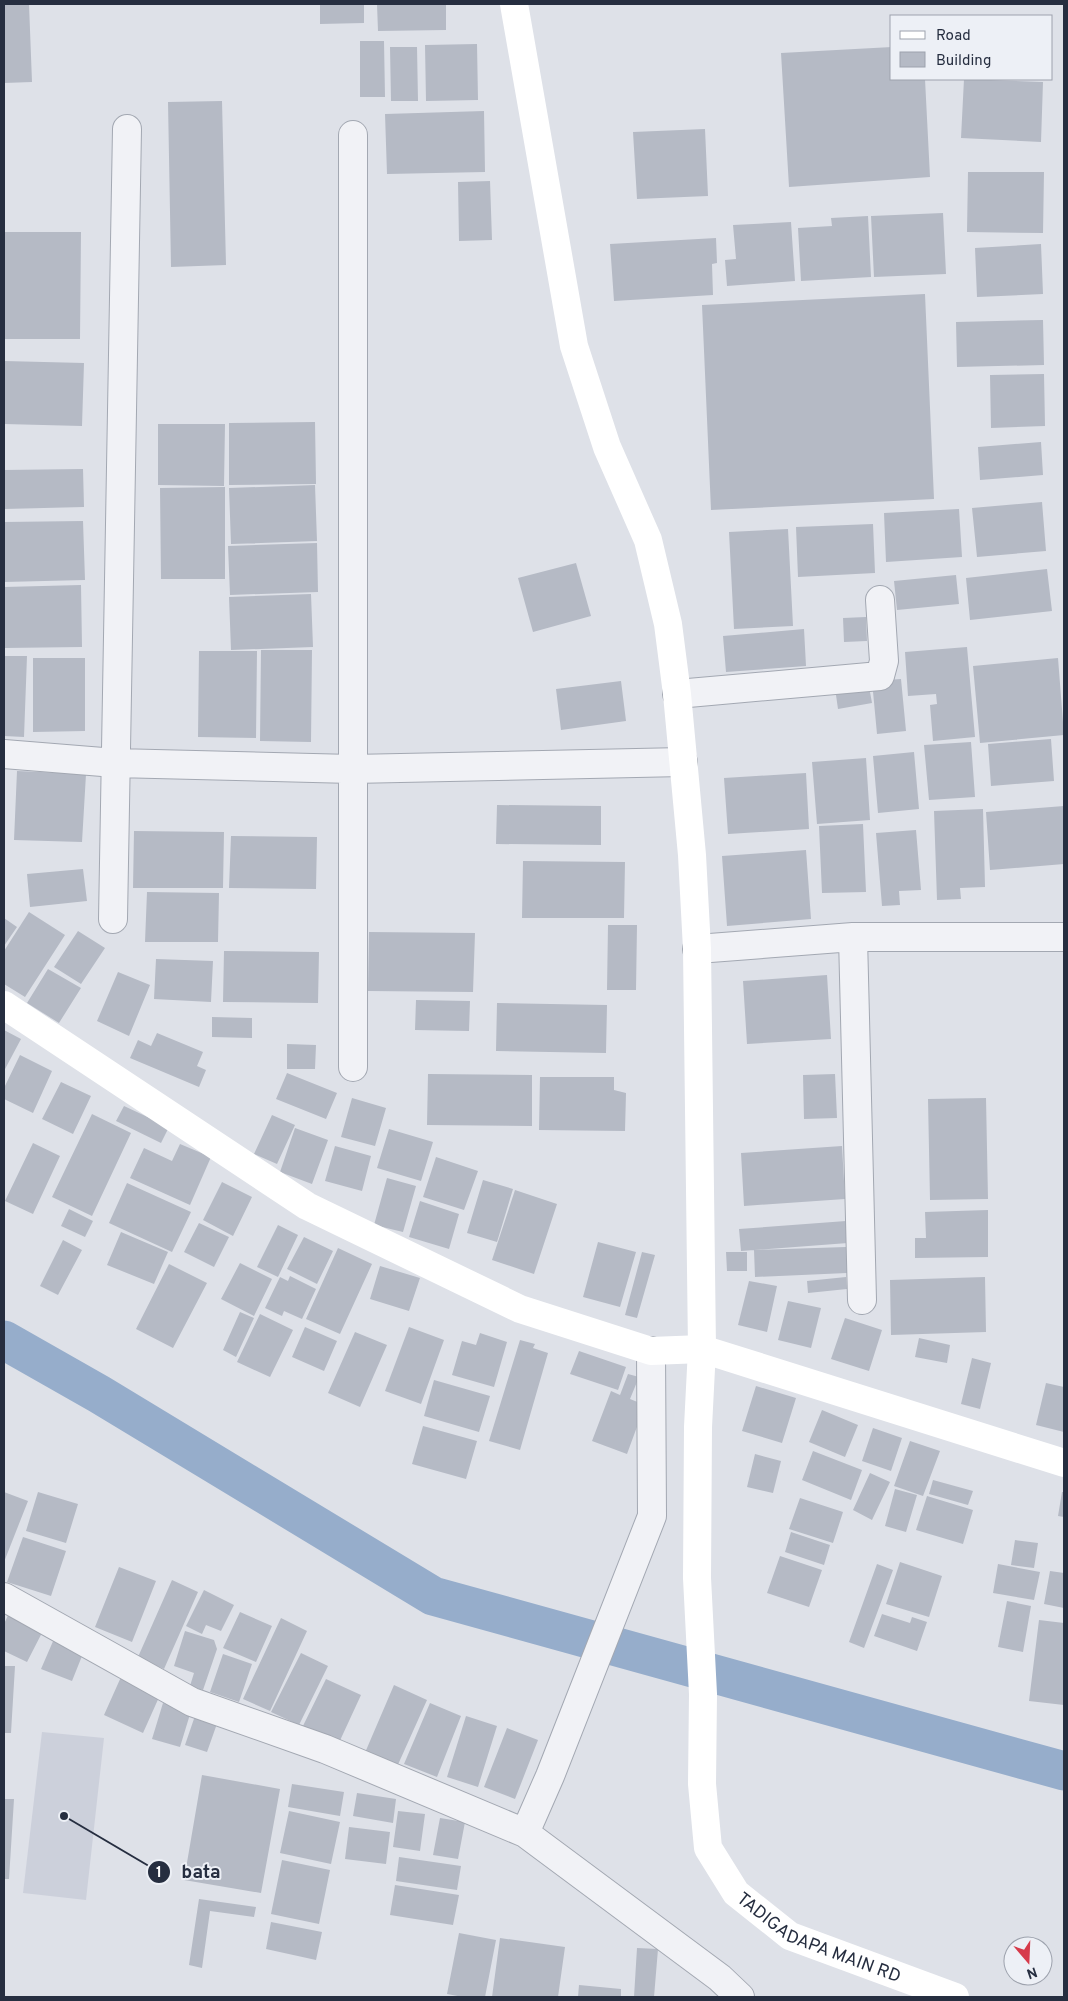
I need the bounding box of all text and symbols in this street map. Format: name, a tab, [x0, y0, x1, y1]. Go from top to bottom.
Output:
legend	[890, 15, 1053, 80]
text: Road	[936, 27, 971, 46]
text: Building	[936, 52, 991, 71]
callout: bata	[146, 1855, 231, 1889]
text: bata	[181, 1861, 221, 1885]
text: 1	[156, 1864, 162, 1883]
street label: TADIGADAPA MAIN RD	[731, 1888, 904, 1989]
north arrow	[1003, 1936, 1053, 1986]
text: N	[1024, 1962, 1039, 1982]

